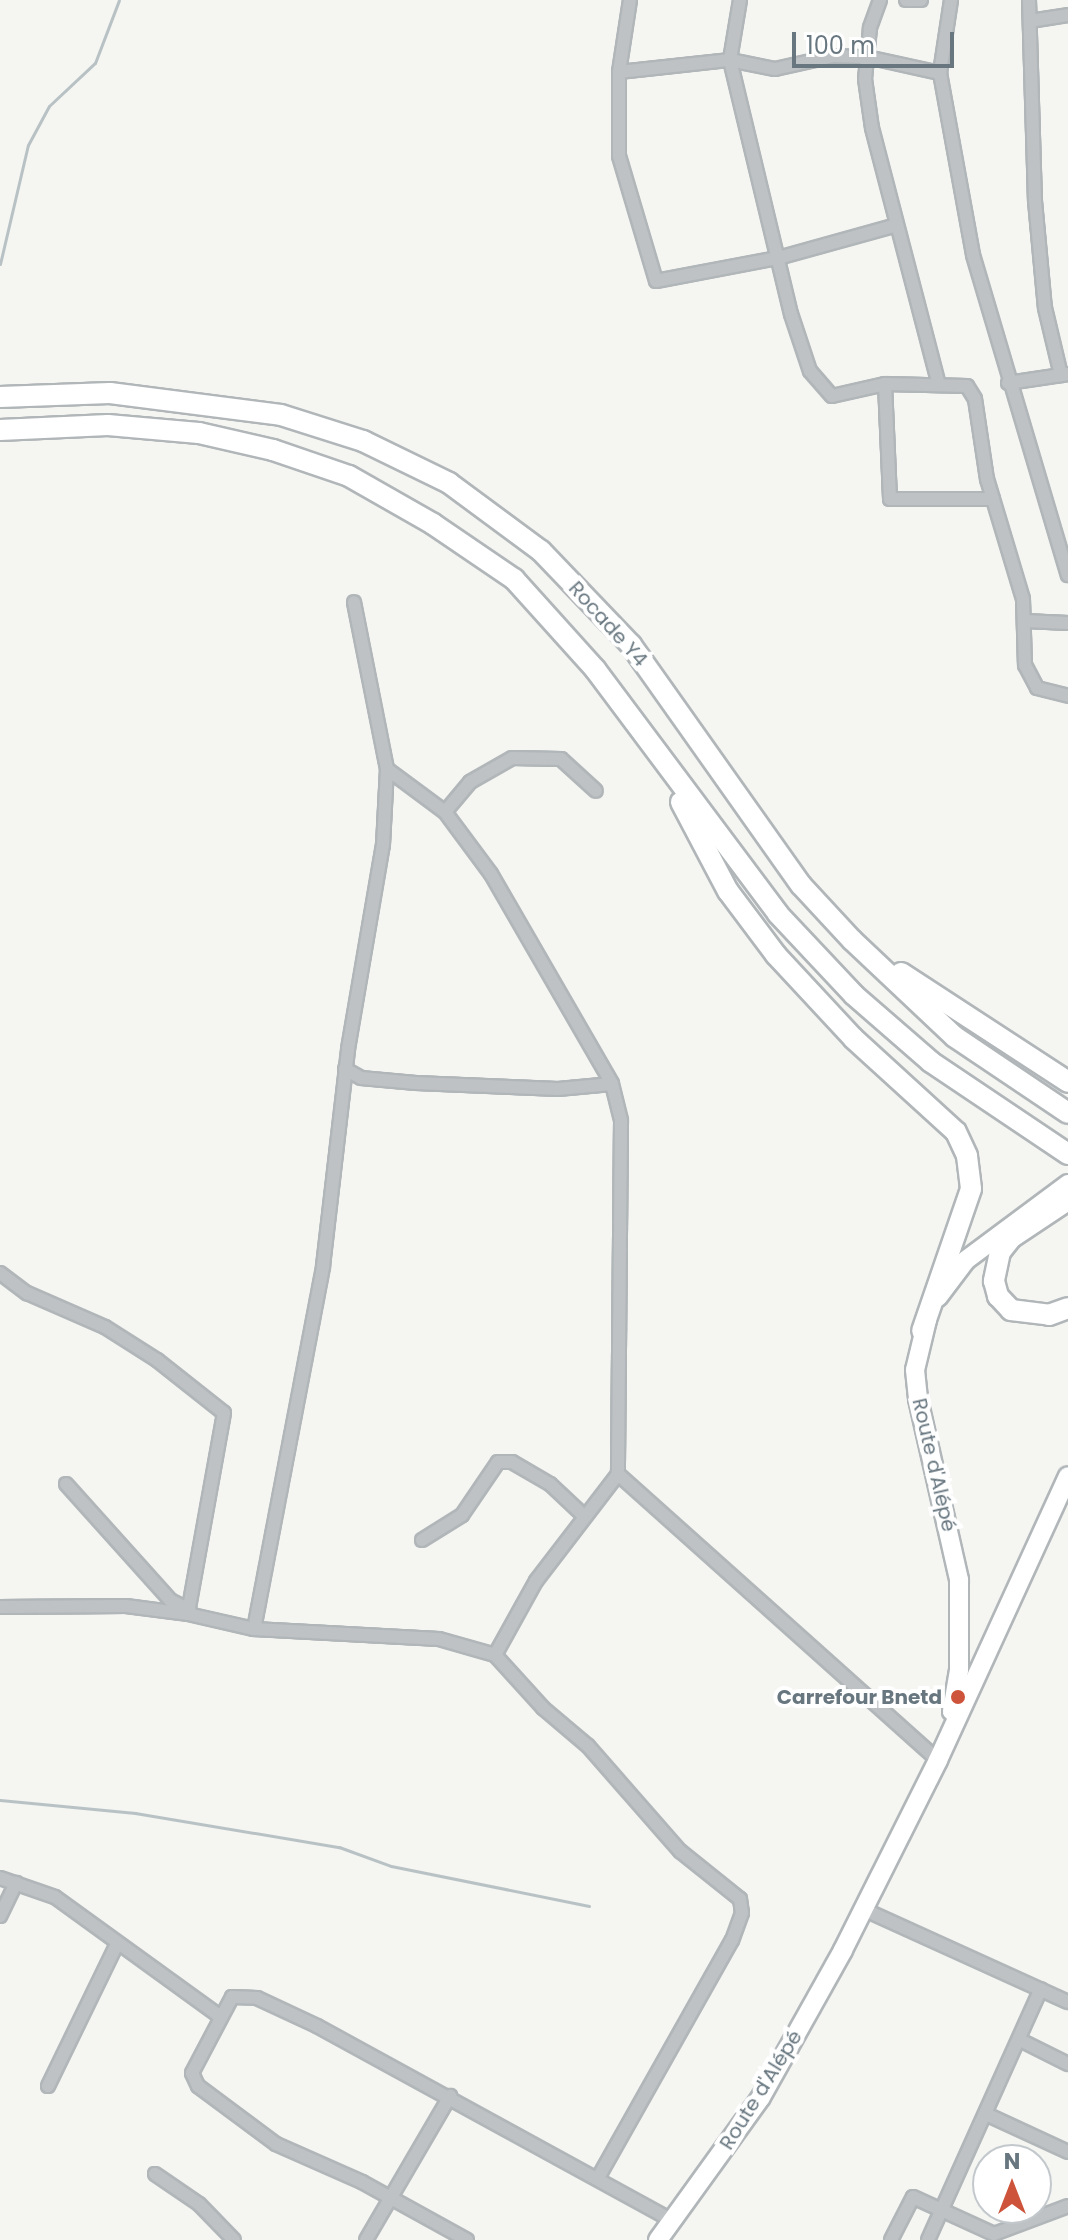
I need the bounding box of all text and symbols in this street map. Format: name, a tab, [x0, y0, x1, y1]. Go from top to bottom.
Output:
scale bar	[796, 16, 958, 66]
text: 100 m	[806, 29, 875, 62]
street label: Rocade Y4	[564, 577, 652, 671]
street label: Route d'Alépé	[907, 1396, 961, 1534]
place label: Carrefour Bnetd	[777, 1685, 942, 1709]
marker: Carrefour Bnetd	[949, 1688, 967, 1706]
street label: Route d'Alépé	[715, 2026, 807, 2154]
north arrow	[972, 2144, 1052, 2224]
text: N	[1004, 2146, 1020, 2177]

